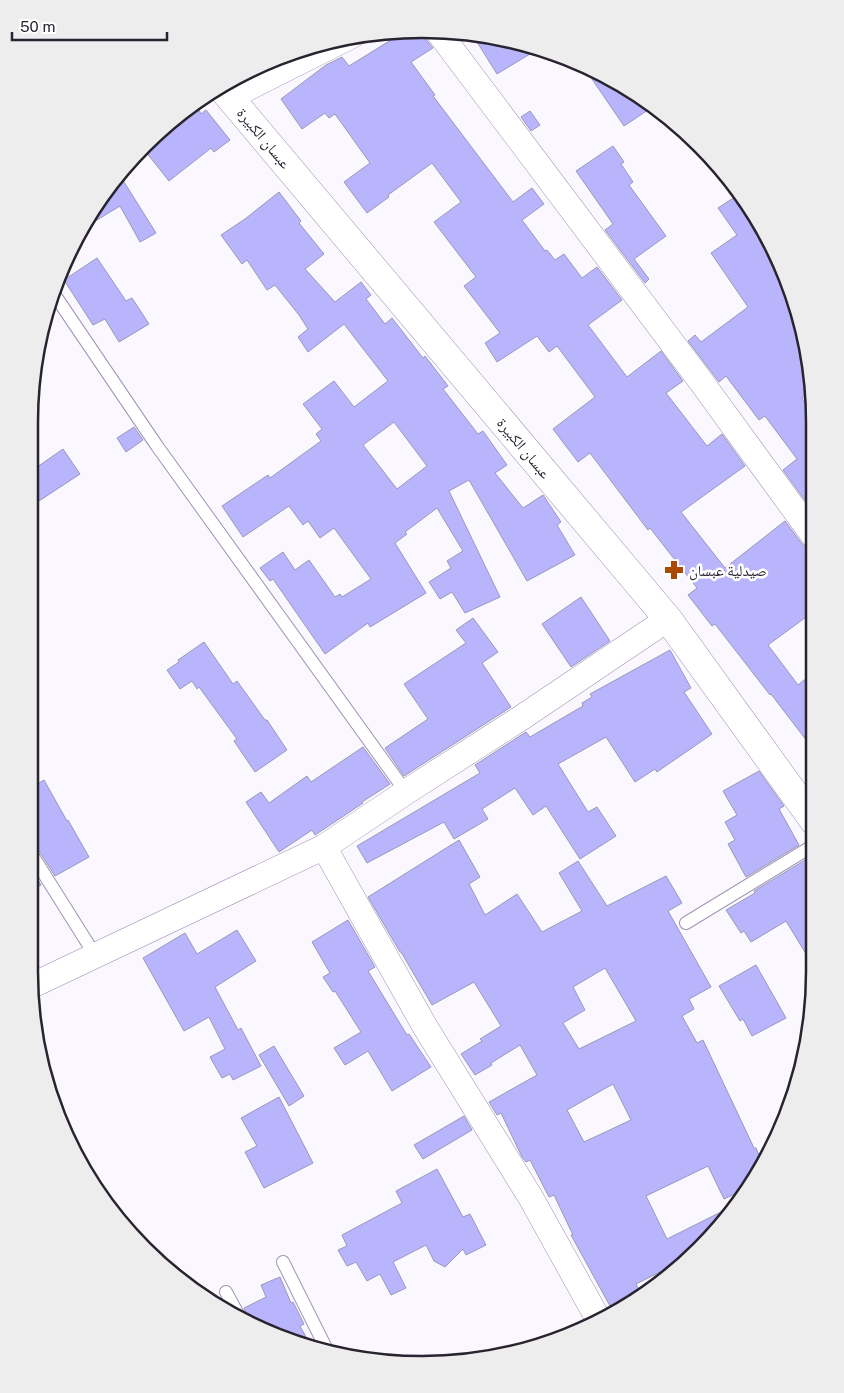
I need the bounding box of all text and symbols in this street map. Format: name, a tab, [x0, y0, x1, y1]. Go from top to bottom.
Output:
scale bar	[12, 10, 168, 42]
text: 50 m	[20, 18, 55, 35]
street label: عبسان الكبيرة	[232, 104, 294, 173]
street label: عبسان الكبيرة	[492, 414, 554, 483]
pharmacy icon: صيدلية عبسان	[663, 559, 685, 581]
place label: صيدلية عبسان	[689, 562, 767, 581]

